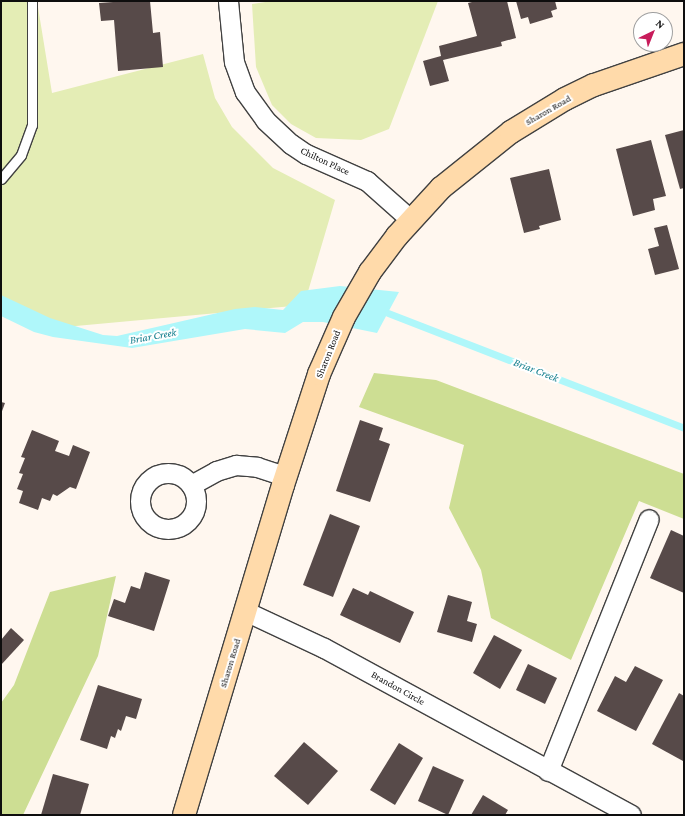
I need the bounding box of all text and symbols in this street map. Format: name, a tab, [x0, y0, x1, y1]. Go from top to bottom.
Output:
north arrow	[633, 12, 673, 52]
text: N	[654, 17, 667, 31]
street label: Sharon Road	[523, 92, 573, 128]
street label: Chilton Place	[299, 144, 351, 178]
water label: Briar Creek	[129, 325, 177, 347]
street label: Sharon Road	[313, 328, 343, 380]
water label: Briar Creek	[512, 355, 560, 385]
street label: Sharon Road	[217, 637, 243, 689]
street label: Brandon Circle	[369, 668, 427, 708]

